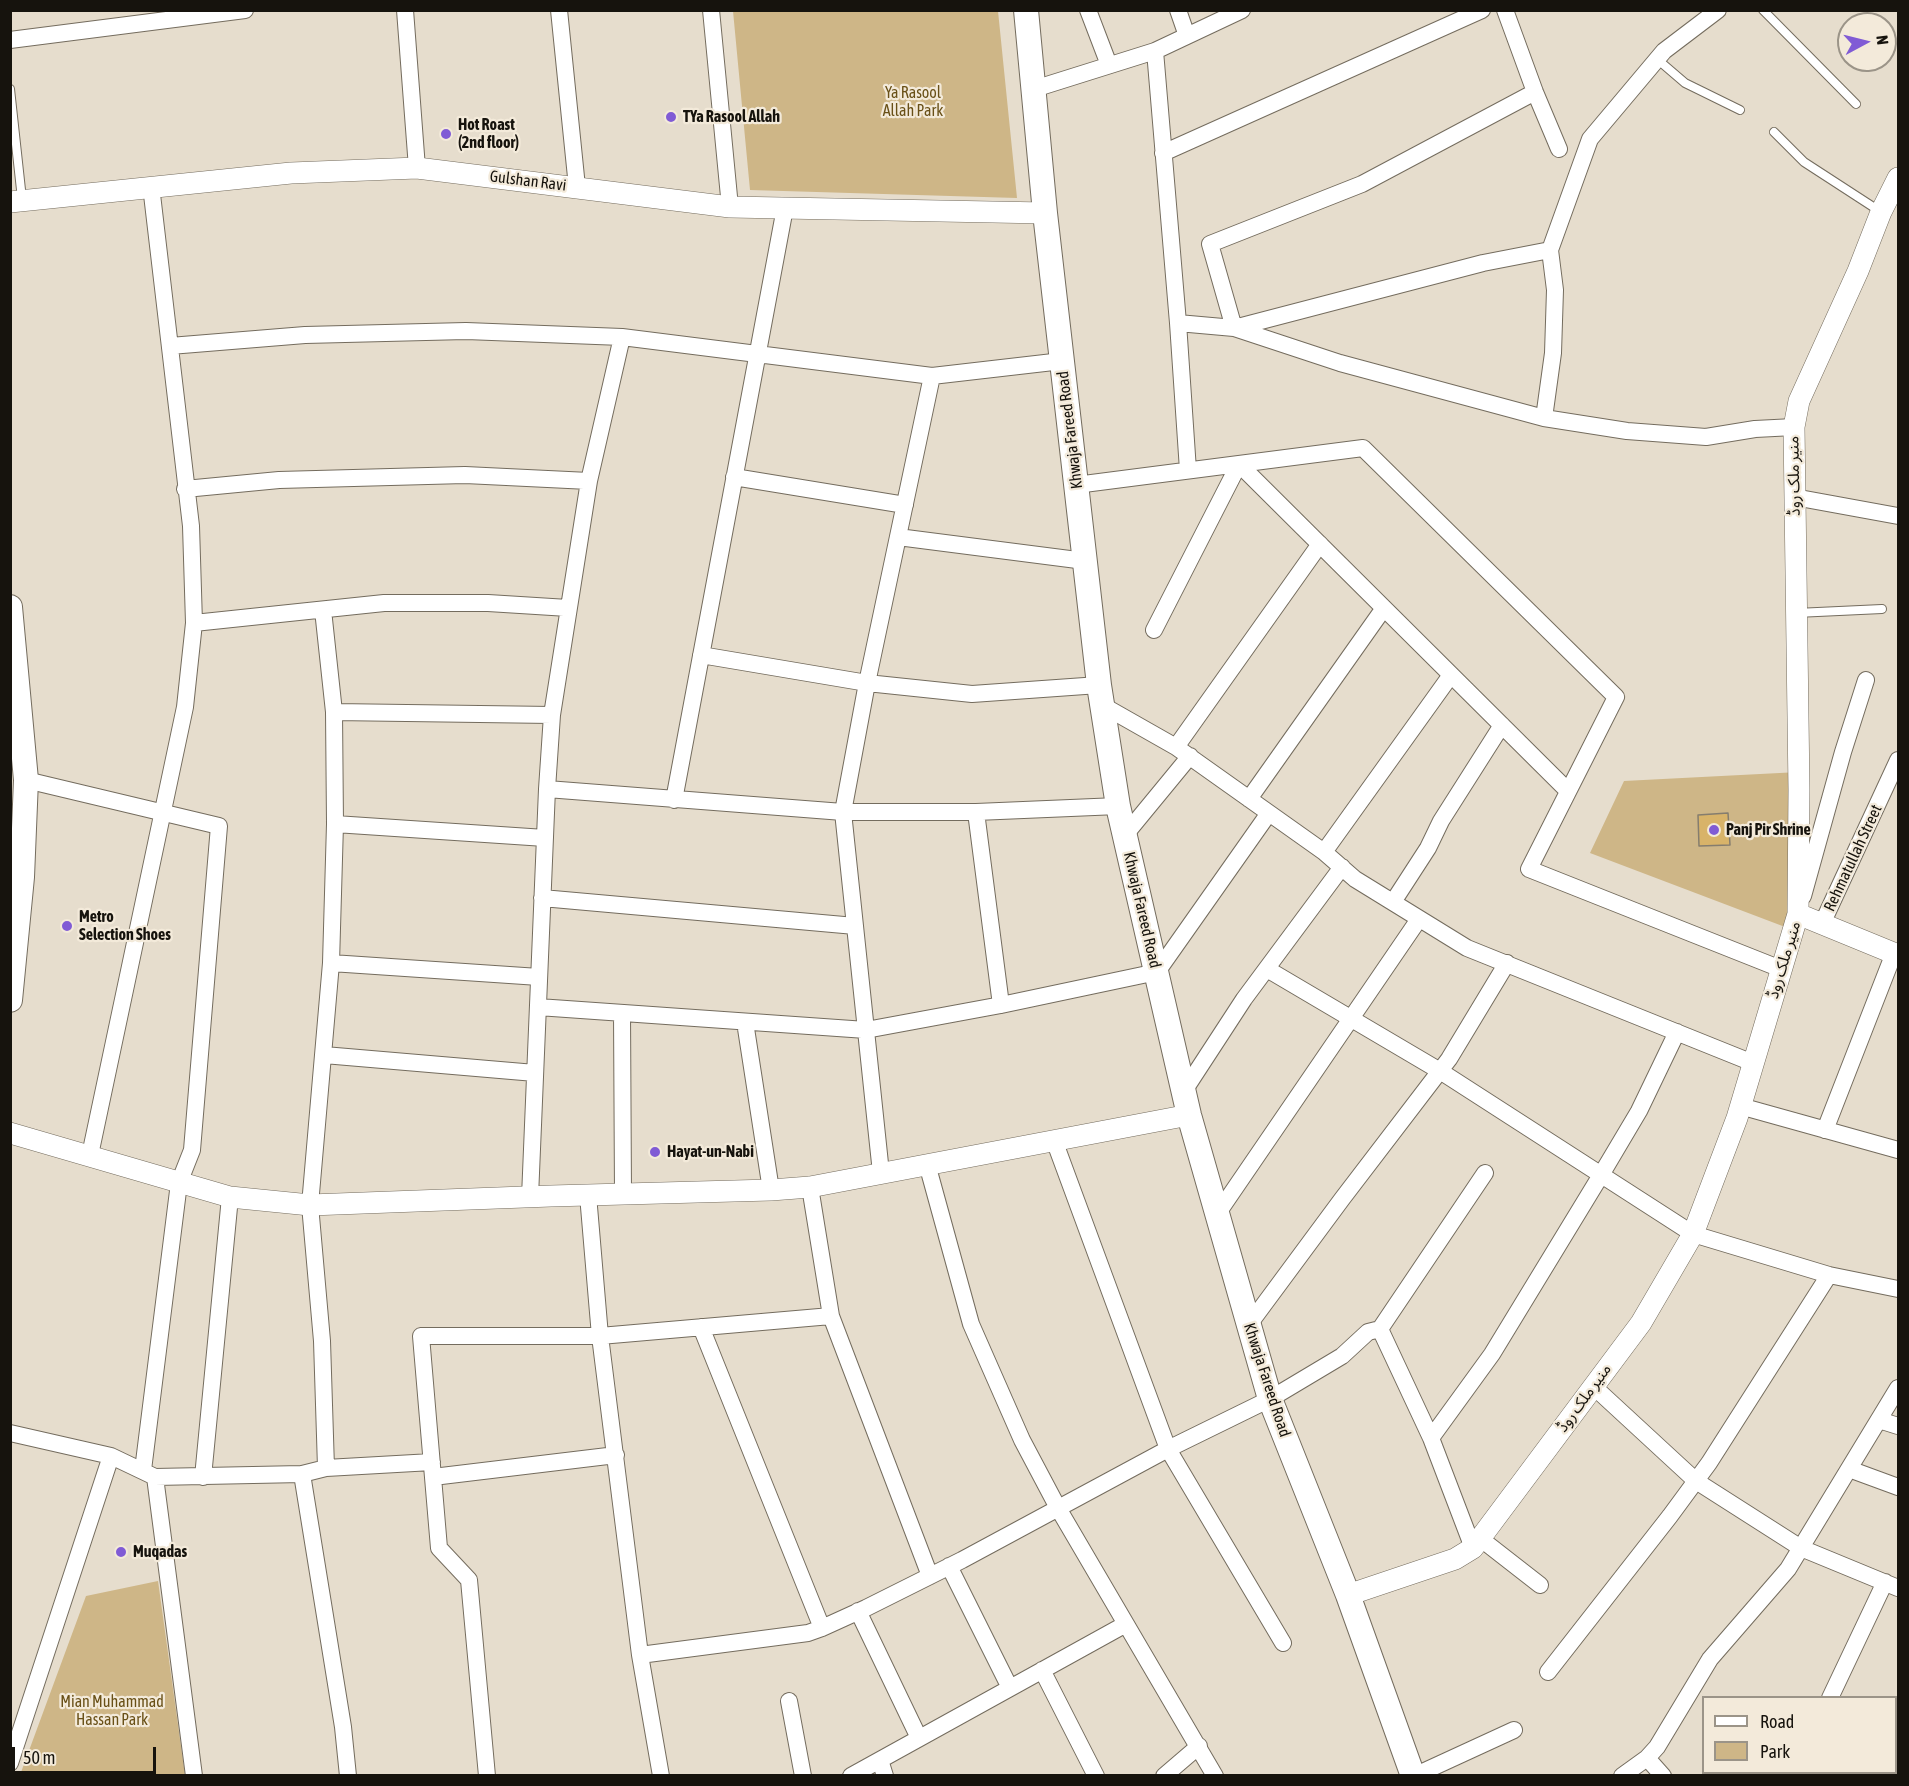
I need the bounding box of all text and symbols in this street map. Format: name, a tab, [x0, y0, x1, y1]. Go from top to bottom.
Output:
north arrow	[1837, 12, 1897, 72]
text: N	[1873, 34, 1892, 46]
park label: Ya Rasool Allah Park	[883, 83, 943, 121]
place label: TYa Rasool Allah	[683, 107, 780, 127]
marker: TYa Rasool Allah	[664, 110, 678, 124]
place label: Hot Roast (2nd floor)	[458, 115, 519, 153]
marker: Hot Roast (2nd floor)	[439, 127, 453, 141]
street label: Gulshan Ravi	[489, 167, 567, 195]
street label: Khwaja Fareed Road	[1053, 370, 1087, 490]
street label: منیر ملک روڈ	[1784, 436, 1804, 516]
street label: Rehmatullah Street	[1820, 802, 1886, 914]
place label: Panj Pir Shrine	[1726, 820, 1811, 840]
marker: Panj Pir Shrine	[1707, 823, 1721, 837]
street label: Khwaja Fareed Road	[1119, 850, 1165, 970]
place label: Metro Selection Shoes	[79, 907, 171, 945]
marker: Metro Selection Shoes	[60, 919, 74, 933]
street label: منیر ملک روڈ	[1763, 919, 1805, 1001]
place label: Hayat-un-Nabi	[667, 1142, 754, 1162]
marker: Hayat-un-Nabi	[648, 1145, 662, 1159]
street label: Khwaja Fareed Road	[1240, 1321, 1294, 1439]
street label: منیر ملک روڈ	[1553, 1360, 1615, 1436]
place label: Muqadas	[133, 1542, 187, 1562]
marker: Muqadas	[114, 1545, 128, 1559]
park label: Mian Muhammad Hassan Park	[60, 1692, 164, 1730]
legend	[1702, 1696, 1897, 1774]
text: Road	[1760, 1711, 1794, 1732]
scale bar	[15, 1735, 159, 1773]
text: Park	[1760, 1741, 1790, 1762]
text: 50 m	[23, 1747, 55, 1768]

